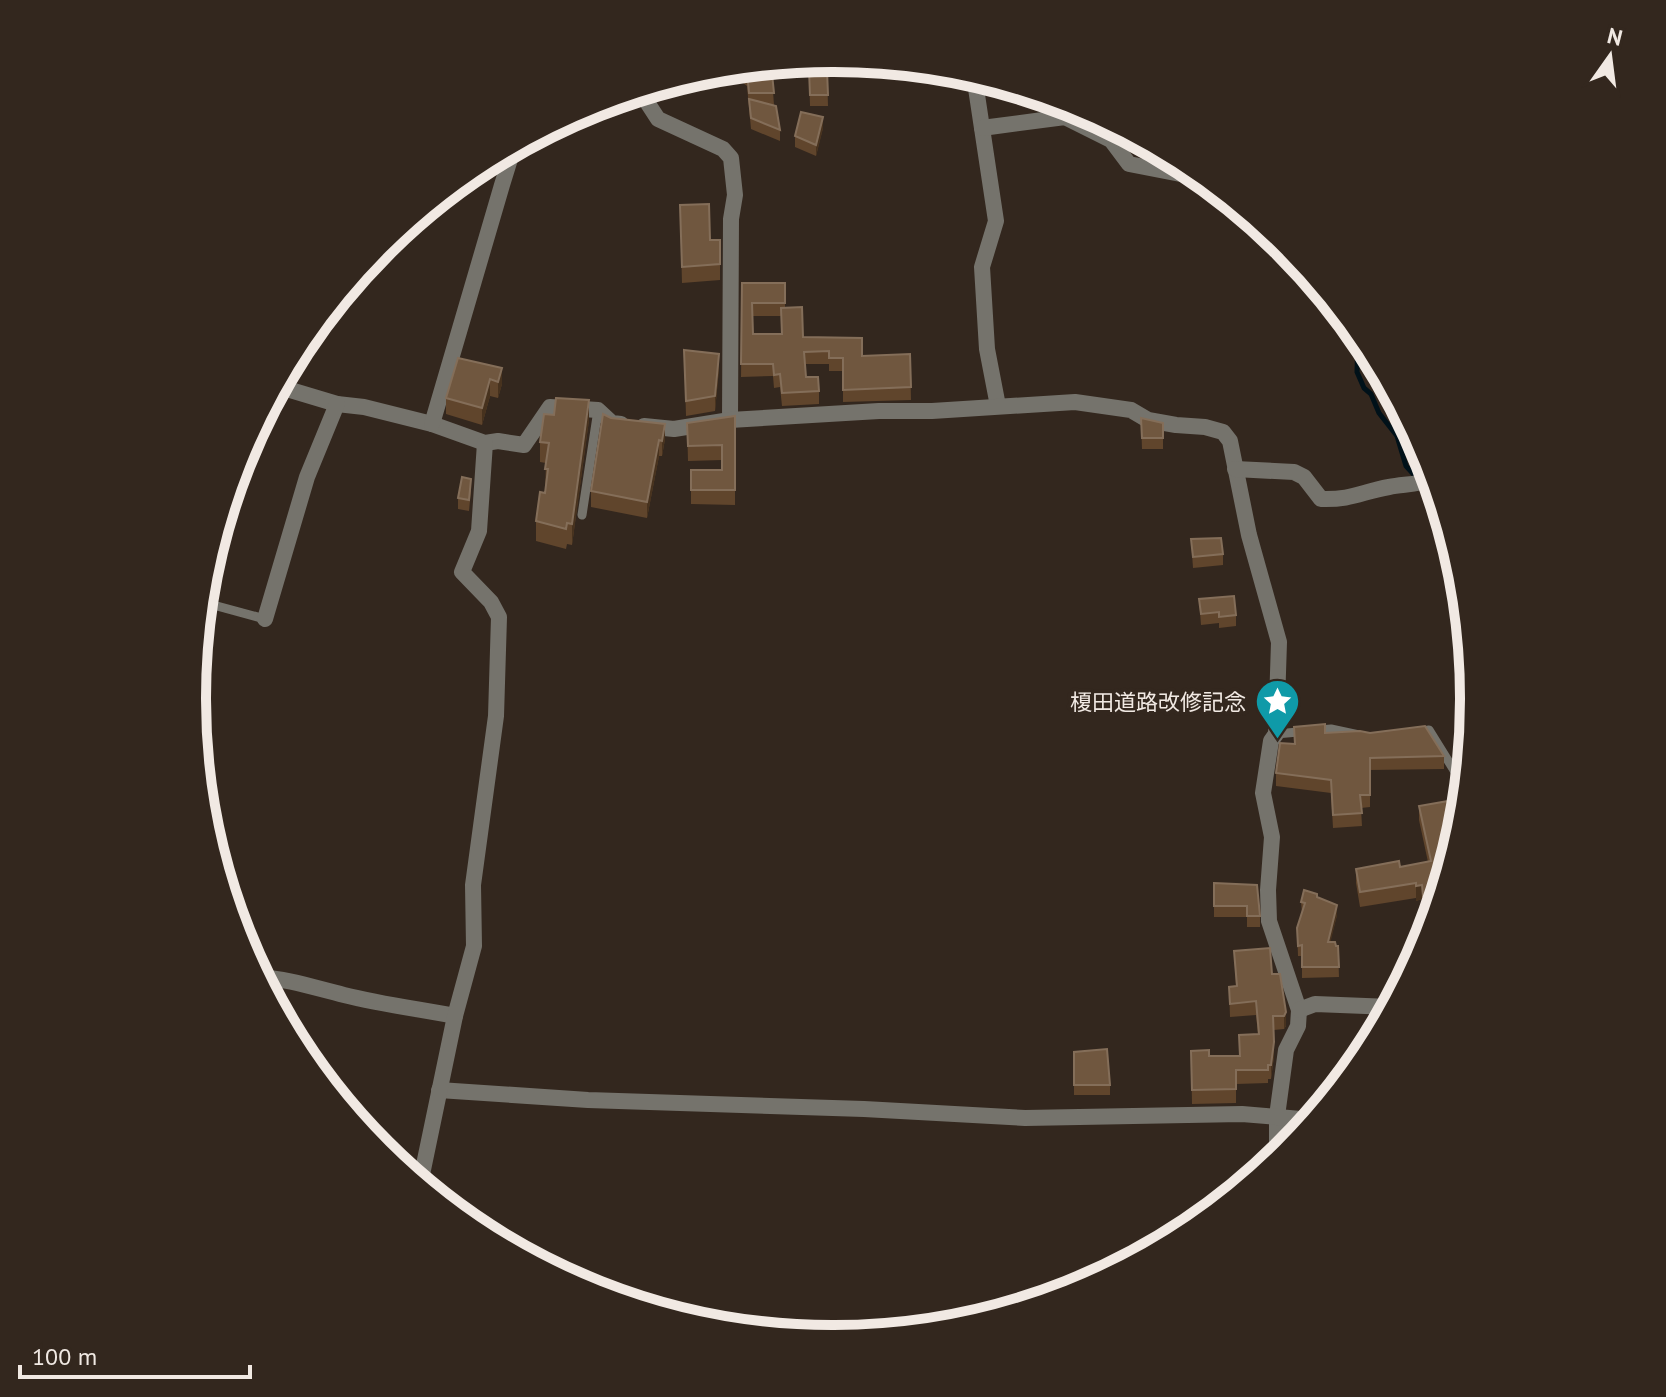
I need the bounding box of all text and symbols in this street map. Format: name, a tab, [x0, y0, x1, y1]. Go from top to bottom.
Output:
north arrow	[1570, 16, 1650, 96]
text: N	[1604, 21, 1625, 52]
place icon: 榎田道路改修記念	[1253, 678, 1301, 741]
place label: 榎田道路改修記念	[1070, 688, 1246, 716]
scale bar	[20, 1329, 250, 1379]
text: 100 m	[32, 1341, 97, 1372]

